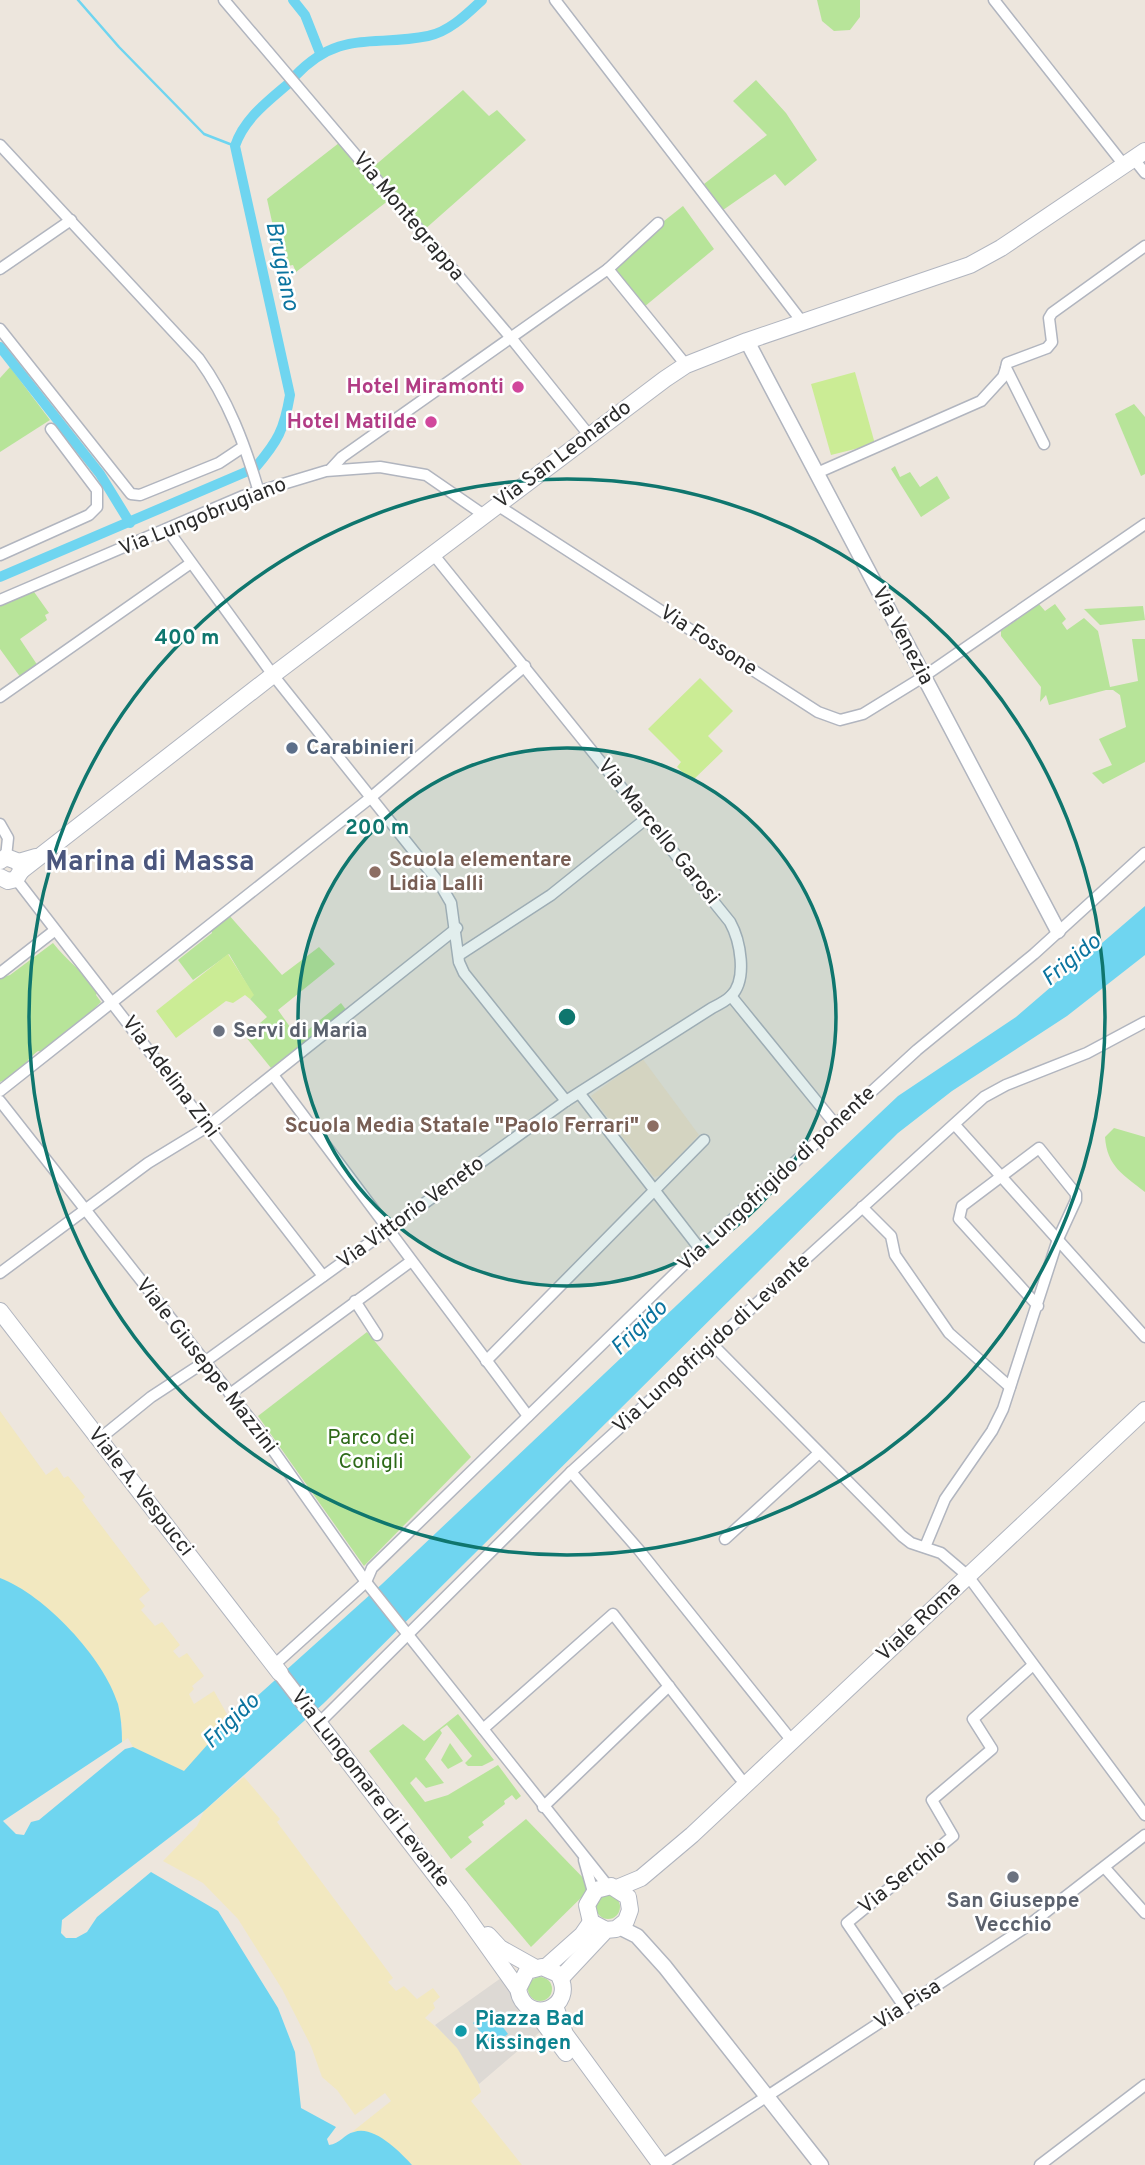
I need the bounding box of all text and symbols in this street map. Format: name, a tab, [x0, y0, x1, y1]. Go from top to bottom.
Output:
street label: Via Montegrappa	[346, 147, 470, 287]
water label: Brugiano	[257, 219, 305, 314]
place label: Hotel Miramonti	[347, 374, 504, 401]
marker: Hotel Miramonti	[510, 379, 526, 395]
street label: Via San Leonardo	[489, 395, 637, 515]
place label: Hotel Matilde	[287, 409, 417, 436]
marker: Hotel Matilde	[423, 414, 439, 430]
street label: Via Lungobrugiano	[115, 471, 291, 563]
street label: Via Venezia	[865, 582, 939, 690]
street label: Via Fossone	[654, 599, 762, 683]
text: 400 m	[155, 625, 219, 652]
place label: Carabinieri	[306, 735, 414, 762]
marker: Carabinieri	[284, 740, 300, 756]
street label: Via Marcello Garosi	[591, 754, 725, 910]
text: 200 m	[345, 815, 409, 842]
district label: Marina di Massa	[45, 845, 255, 881]
place label: Scuola elementare Lidia Lalli	[389, 847, 572, 898]
marker: Scuola elementare Lidia Lalli	[367, 864, 383, 880]
water label: Frigido	[1036, 928, 1108, 994]
centre of rings	[555, 1005, 579, 1029]
street label: Via Adelina Zini	[115, 1010, 225, 1144]
place label: Servi di Maria	[233, 1018, 368, 1045]
marker: Servi di Maria	[211, 1023, 227, 1039]
street label: Via Lungofrigido di ponente	[673, 1080, 881, 1278]
place label: Scuola Media Statale "Paolo Ferrari"	[285, 1113, 639, 1140]
marker: Scuola Media Statale "Paolo Ferrari"	[645, 1118, 661, 1134]
street label: Via Vittorio Veneto	[332, 1151, 490, 1275]
street label: Via Lungofrigido di Levante	[607, 1248, 817, 1440]
street label: Viale Giuseppe Mazzini	[129, 1273, 283, 1459]
water label: Frigido	[605, 1294, 675, 1363]
street label: Viale A. Vespucci	[81, 1422, 199, 1562]
park label: Parco dei Conigli	[327, 1425, 415, 1476]
street label: Viale Roma	[871, 1576, 967, 1668]
street label: Via Lungomare di Levante	[284, 1684, 456, 1894]
water label: Frigido	[197, 1687, 267, 1756]
street label: Via Serchio	[853, 1833, 953, 1921]
marker: San Giuseppe Vecchio	[1005, 1869, 1021, 1885]
place label: San Giuseppe Vecchio	[947, 1888, 1079, 1939]
street label: Via Pisa	[870, 1973, 946, 2037]
place label: Piazza Bad Kissingen	[475, 2006, 584, 2057]
marker: Piazza Bad Kissingen	[453, 2023, 469, 2039]

